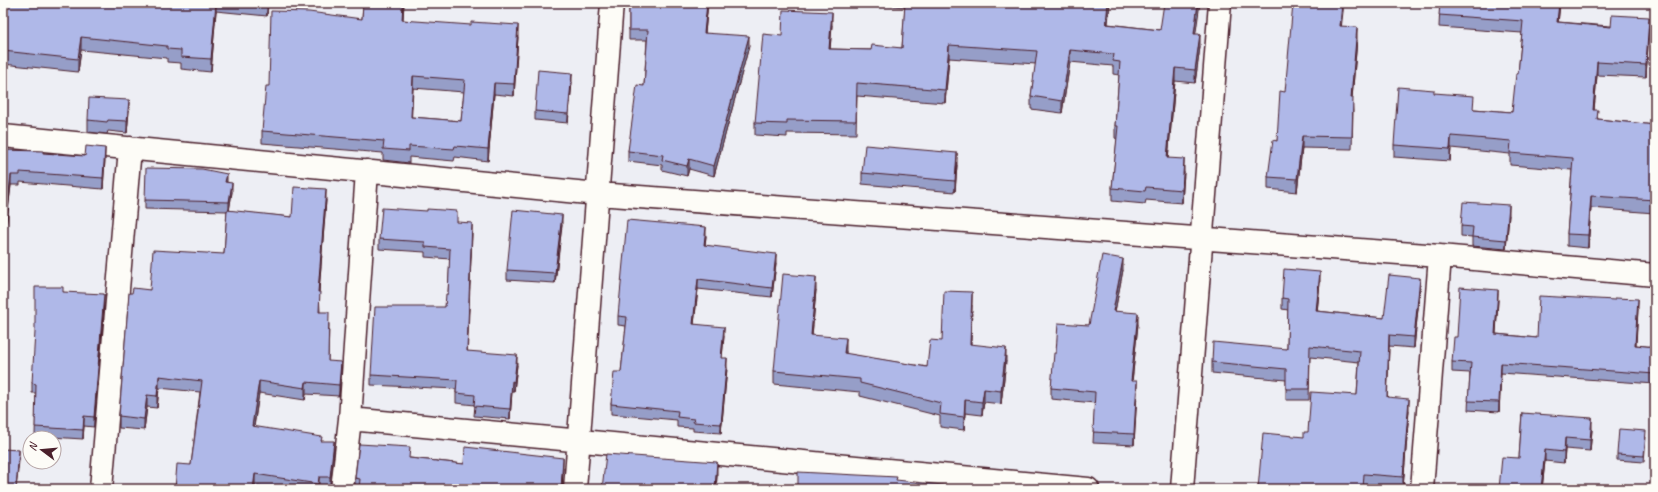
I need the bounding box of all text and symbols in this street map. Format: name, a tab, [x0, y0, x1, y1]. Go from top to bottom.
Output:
north arrow	[22, 430, 62, 470]
text: N	[25, 440, 41, 452]

